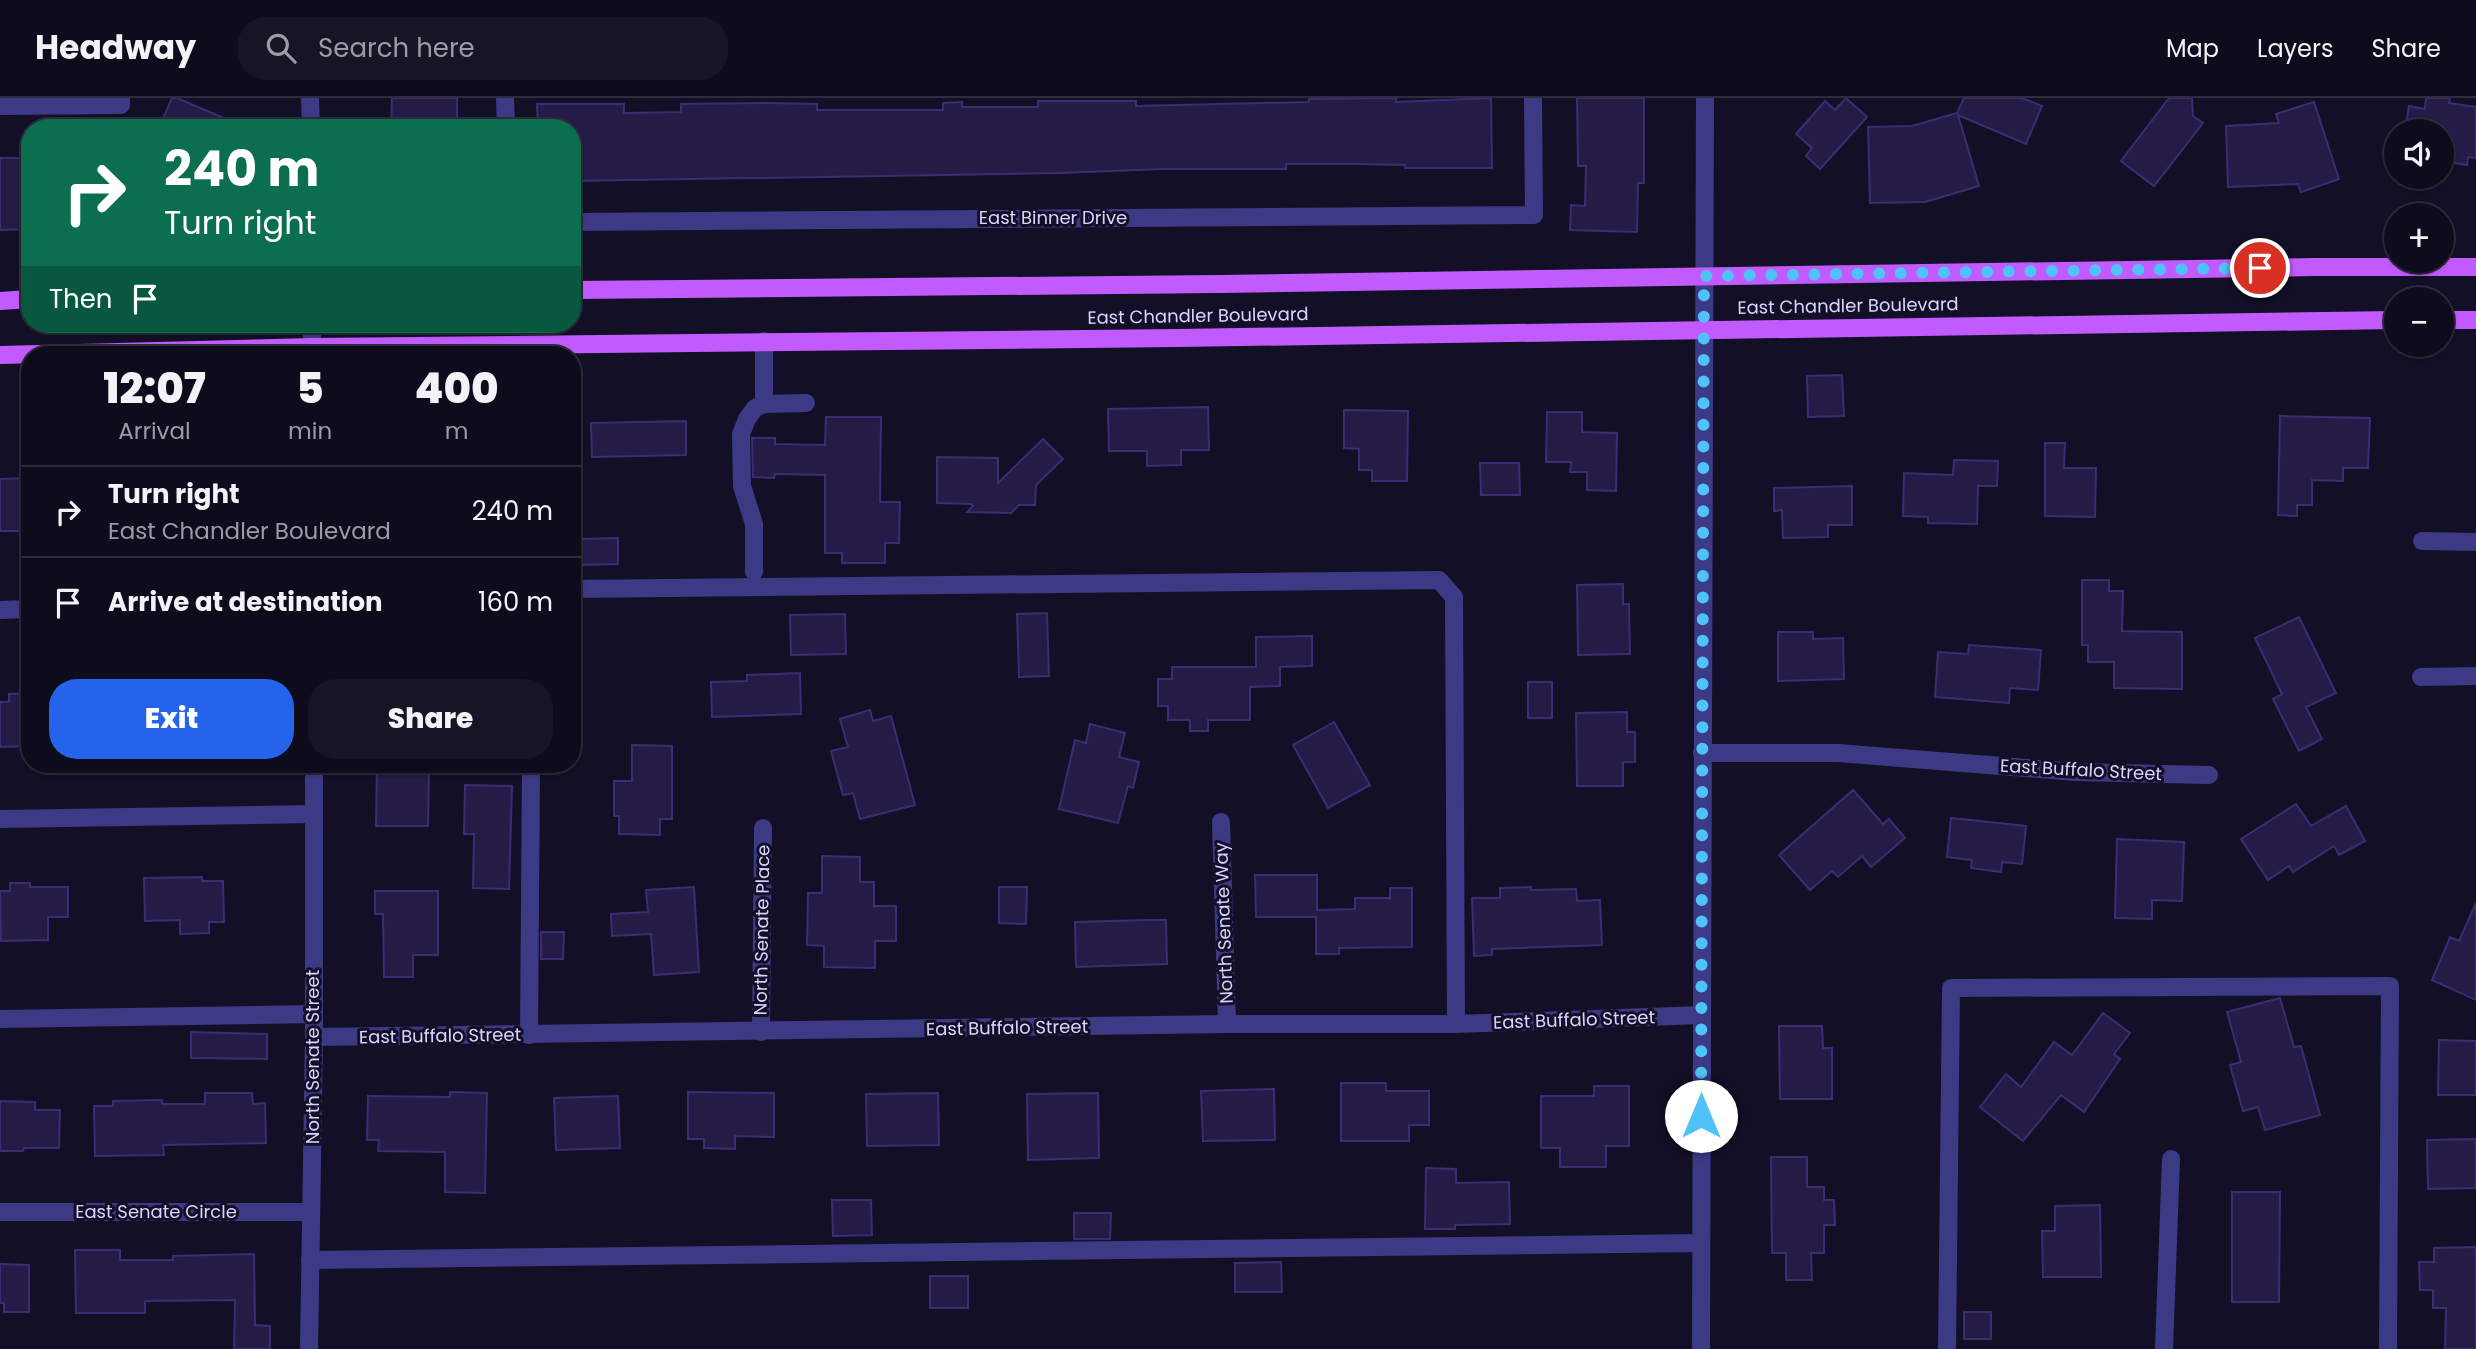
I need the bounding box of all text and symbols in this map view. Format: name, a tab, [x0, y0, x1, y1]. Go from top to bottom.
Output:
search box	[238, 17, 728, 80]
text: Headway	[35, 24, 196, 71]
icon: search	[262, 29, 300, 67]
text: Search here	[318, 30, 475, 66]
text: Map	[2166, 32, 2219, 65]
text: Layers	[2257, 32, 2333, 65]
text: Share	[2371, 32, 2441, 65]
map controls	[2384, 119, 2454, 357]
button: sound	[2384, 119, 2454, 189]
text: 240 m	[164, 135, 319, 203]
icon: right	[49, 147, 140, 238]
text: Turn right	[164, 200, 316, 245]
button: +	[2384, 203, 2454, 273]
street label: East Binner Drive	[979, 205, 1127, 230]
pin	[2230, 238, 2290, 298]
icon: arrive	[2241, 249, 2279, 287]
icon: arrive	[126, 280, 164, 318]
text: Then	[49, 281, 112, 317]
button: −	[2384, 287, 2454, 357]
street label: East Chandler Boulevard	[1737, 291, 1959, 320]
street label: East Chandler Boulevard	[1087, 301, 1309, 330]
text: 12:07	[103, 359, 206, 418]
text: 5	[296, 359, 324, 418]
text: 400	[414, 359, 499, 418]
text: Arrival	[118, 415, 191, 447]
text: min	[288, 415, 332, 447]
text: m	[445, 415, 468, 447]
text: Turn right	[108, 476, 240, 512]
icon: right	[49, 493, 87, 531]
text: 240 m	[472, 493, 553, 529]
text: East Chandler Boulevard	[108, 515, 391, 547]
icon: arrive	[49, 584, 87, 622]
text: Arrive at destination	[108, 584, 383, 620]
text: 160 m	[478, 584, 553, 620]
button: Exit	[49, 679, 294, 759]
button: Share	[308, 679, 553, 759]
street label: East Buffalo Street	[1999, 753, 2163, 786]
street label: North Senate Way	[1208, 842, 1239, 1004]
street label: North Senate Place	[748, 844, 775, 1016]
street label: North Senate Street	[300, 970, 325, 1144]
street label: East Buffalo Street	[1493, 1004, 1655, 1035]
street label: East Buffalo Street	[926, 1014, 1088, 1041]
street label: East Buffalo Street	[359, 1022, 521, 1049]
position arrow	[1664, 1079, 1738, 1153]
street label: East Senate Circle	[75, 1199, 237, 1224]

